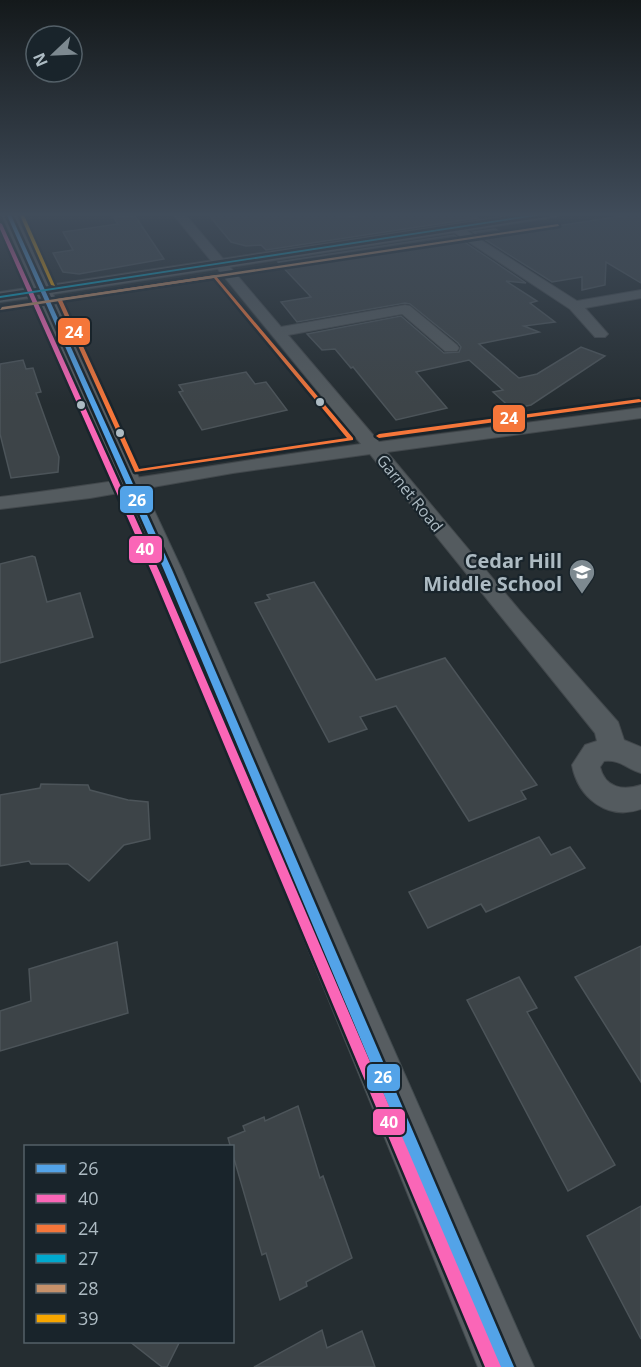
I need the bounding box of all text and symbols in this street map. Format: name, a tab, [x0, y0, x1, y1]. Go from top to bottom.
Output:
north arrow	[24, 24, 84, 84]
text: N	[28, 50, 53, 70]
line badge: 24	[57, 317, 91, 346]
text: 24	[65, 321, 83, 343]
unlabelled marker	[314, 396, 326, 408]
unlabelled marker	[75, 399, 87, 411]
line badge: 24	[492, 404, 526, 433]
text: 24	[500, 407, 518, 429]
unlabelled marker	[114, 427, 126, 439]
street label: Garnet Road	[372, 450, 448, 536]
line badge: 26	[119, 485, 154, 514]
text: 26	[128, 489, 146, 511]
line badge: 40	[128, 535, 163, 564]
text: 40	[136, 538, 154, 560]
place label: Cedar Hill Middle School	[423, 547, 562, 597]
school or university icon: Cedar Hill Middle School	[567, 557, 597, 595]
line badge: 26	[366, 1063, 401, 1092]
text: 26	[374, 1066, 392, 1088]
line badge: 40	[372, 1108, 406, 1136]
text: 40	[380, 1111, 398, 1133]
legend	[24, 1145, 234, 1343]
text: 26	[78, 1156, 99, 1180]
text: 40	[78, 1186, 99, 1210]
text: 24	[78, 1216, 99, 1240]
text: 27	[78, 1246, 99, 1270]
text: 28	[78, 1276, 99, 1300]
text: 39	[78, 1306, 99, 1330]

